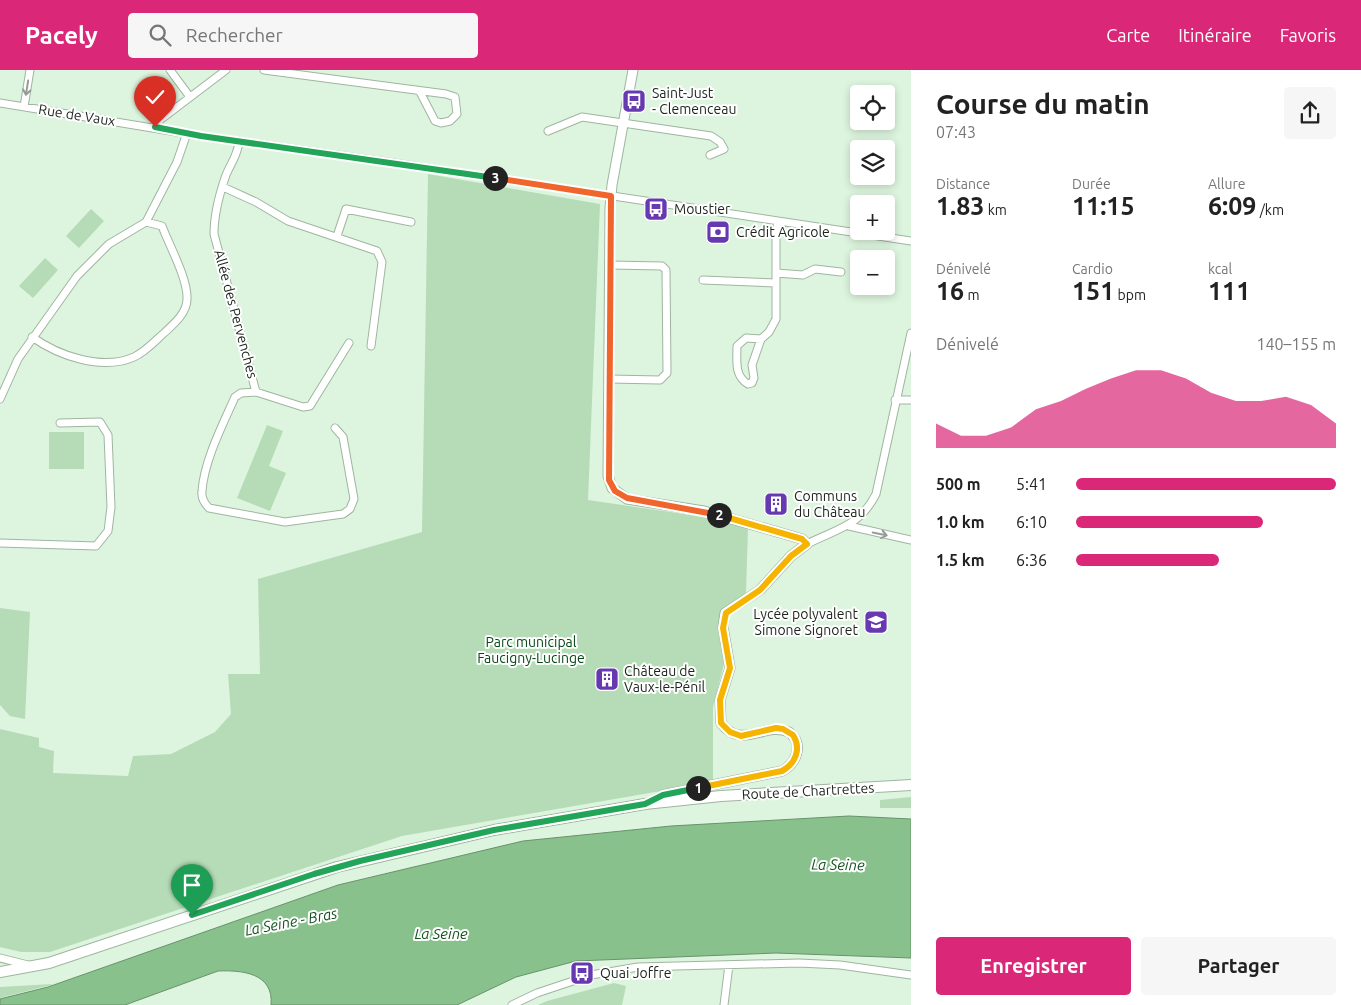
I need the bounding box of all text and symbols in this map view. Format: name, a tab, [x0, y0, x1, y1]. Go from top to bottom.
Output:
search box	[128, 13, 478, 58]
icon: search	[146, 21, 174, 49]
text: Pacely	[25, 22, 98, 49]
text: Rechercher	[186, 24, 283, 46]
text: Carte	[1106, 25, 1150, 45]
text: Itinéraire	[1178, 25, 1252, 45]
text: Favoris	[1280, 25, 1336, 45]
pin	[134, 76, 176, 127]
one-way arrow	[22, 80, 32, 96]
icon: check	[141, 83, 169, 111]
place label: Saint-Just - Clemenceau	[652, 85, 736, 117]
map controls	[850, 85, 895, 295]
button: locate	[850, 85, 895, 130]
button: share	[1284, 87, 1336, 139]
bus stop icon: Saint-Just - Clemenceau	[621, 88, 647, 114]
text: Course du matin	[936, 88, 1150, 119]
street label: Rue de Vaux	[37, 101, 117, 129]
text: 07:43	[936, 123, 976, 141]
button: layers	[850, 140, 895, 185]
pin: 3	[482, 166, 508, 190]
text: 3	[492, 170, 499, 186]
text: Distance	[936, 176, 990, 192]
text: Durée	[1072, 176, 1111, 192]
text: Allure	[1208, 176, 1245, 192]
text: 1.83	[936, 192, 984, 220]
text: 11:15	[1072, 192, 1135, 220]
text: 6:09	[1208, 192, 1256, 220]
button: +	[850, 195, 895, 240]
bus stop icon: Moustier	[643, 196, 669, 222]
place label: Moustier	[674, 201, 731, 217]
text: km	[984, 202, 1007, 218]
text: /km	[1256, 202, 1284, 218]
bank icon: Crédit Agricole	[705, 219, 731, 245]
place label: Crédit Agricole	[736, 224, 830, 240]
street label: Allée des Pervenches	[211, 248, 261, 380]
button: −	[850, 250, 895, 295]
text: Dénivelé	[936, 261, 991, 277]
text: Cardio	[1072, 261, 1113, 277]
text: kcal	[1208, 261, 1232, 277]
text: 16	[936, 277, 964, 305]
text: 151	[1072, 277, 1114, 305]
text: 111	[1208, 277, 1250, 305]
text: m	[964, 287, 980, 303]
text: bpm	[1114, 287, 1146, 303]
text: Dénivelé	[936, 335, 999, 353]
text: 140–155 m	[1256, 335, 1336, 353]
text: 500 m	[936, 475, 981, 493]
text: 5:41	[1016, 475, 1047, 493]
place label: Communs du Château	[794, 488, 866, 520]
building icon: Communs du Château	[763, 491, 789, 517]
pin: 2	[706, 502, 732, 528]
text: 2	[716, 507, 723, 523]
text: 1.0 km	[936, 513, 985, 531]
text: 6:10	[1016, 513, 1047, 531]
one-way arrow	[872, 529, 888, 539]
text: 1.5 km	[936, 551, 985, 569]
text: 6:36	[1016, 551, 1047, 569]
place label: Lycée polyvalent Simone Signoret	[753, 606, 858, 638]
school or university icon: Lycée polyvalent Simone Signoret	[863, 609, 889, 635]
park label: Parc municipal Faucigny-Lucinge	[477, 634, 585, 666]
place label: Château de Vaux-le-Pénil	[624, 663, 706, 695]
building icon: Château de Vaux-le-Pénil	[594, 666, 620, 692]
pin: 1	[686, 776, 710, 800]
text: 1	[695, 780, 702, 796]
street label: Route de Chartrettes	[741, 780, 875, 802]
water label: La Seine	[811, 856, 865, 873]
pin	[171, 864, 213, 915]
icon: arrive	[178, 871, 206, 899]
water label: La Seine - Bras	[243, 904, 339, 939]
water label: La Seine	[414, 925, 468, 942]
button: Enregistrer	[936, 937, 1131, 995]
button: Partager	[1141, 937, 1336, 995]
bus stop icon: Quai Joffre	[569, 960, 595, 986]
place label: Quai Joffre	[600, 965, 671, 981]

